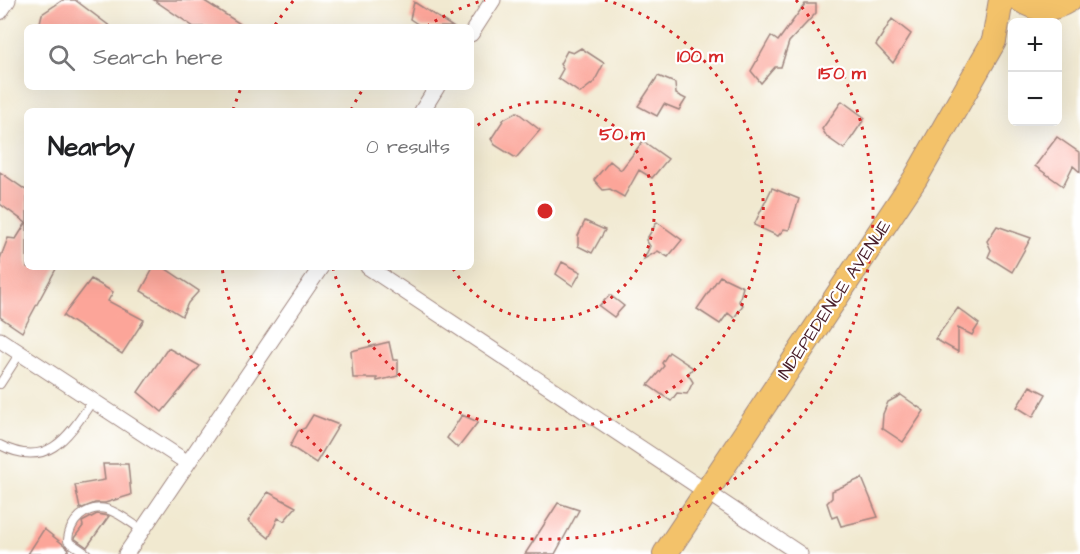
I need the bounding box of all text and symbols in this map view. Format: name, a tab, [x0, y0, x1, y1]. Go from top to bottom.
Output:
map controls	[1008, 18, 1062, 126]
button: +	[1008, 18, 1062, 72]
search box	[24, 24, 474, 90]
icon: search	[45, 41, 78, 74]
text: Search here	[93, 42, 223, 73]
text: 100 m	[677, 44, 724, 69]
text: 150 m	[818, 61, 867, 86]
button: −	[1008, 72, 1062, 126]
text: 50 m	[599, 122, 646, 147]
text: Nearby	[48, 129, 135, 165]
text: 0 results	[366, 133, 450, 161]
centre of rings	[535, 201, 555, 221]
street label: INDEPEDENCE AVENUE	[771, 215, 897, 385]

